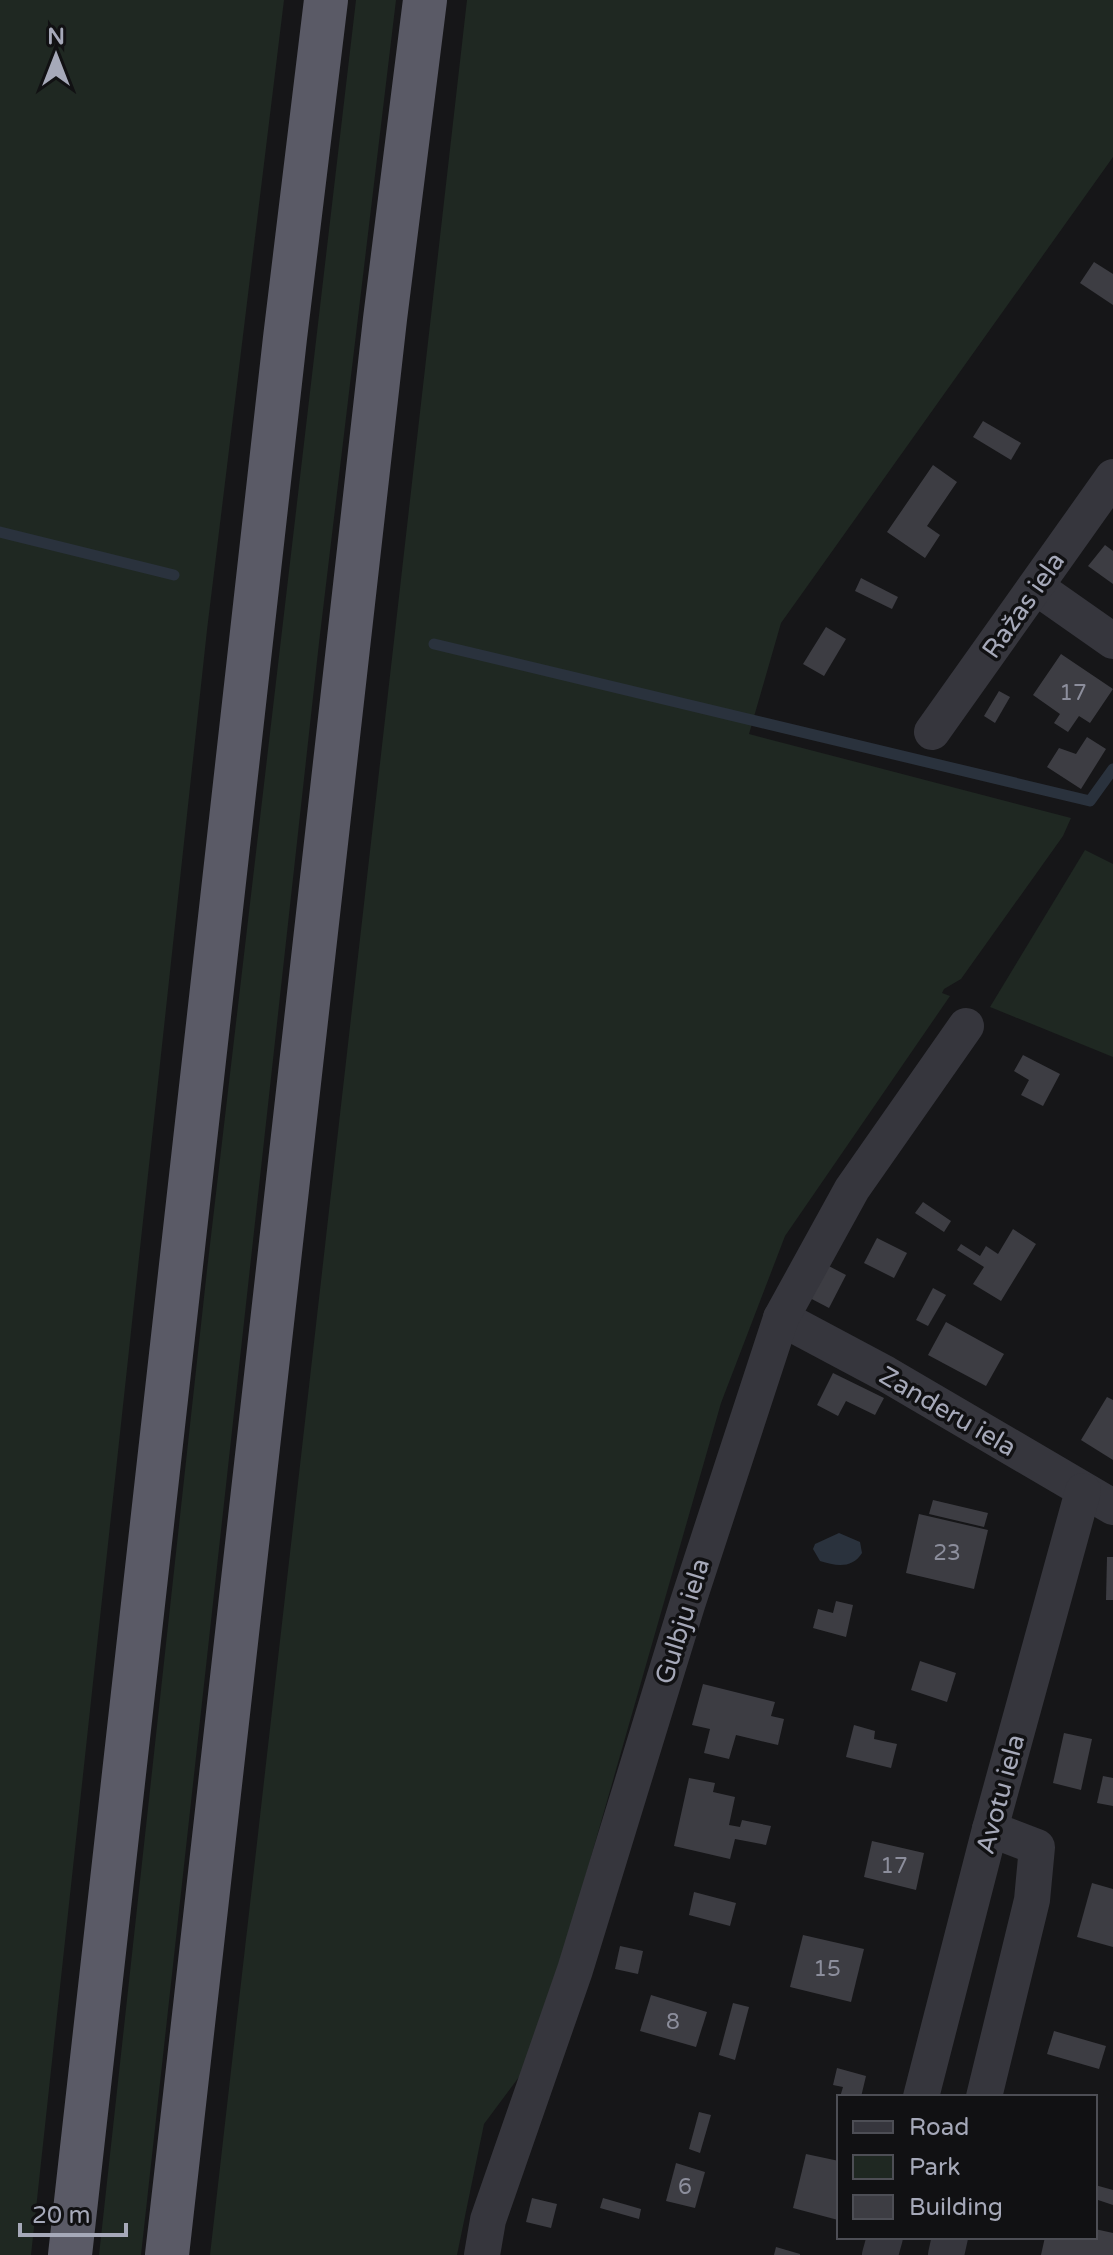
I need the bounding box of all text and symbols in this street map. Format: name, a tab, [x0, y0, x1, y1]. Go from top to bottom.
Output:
north arrow	[16, 16, 96, 96]
text: N	[47, 24, 65, 50]
street label: Ražas iela	[976, 546, 1071, 664]
house number: 17	[1059, 680, 1087, 706]
street label: Zanderu iela	[874, 1360, 1022, 1463]
house number: 23	[933, 1540, 961, 1566]
street label: Gulbju iela	[649, 1555, 716, 1688]
street label: Avotu iela	[970, 1731, 1031, 1857]
house number: 17	[880, 1853, 908, 1879]
house number: 15	[813, 1956, 841, 1982]
house number: 8	[666, 2009, 680, 2035]
legend	[837, 2095, 1097, 2239]
text: Road	[909, 2113, 969, 2142]
text: Park	[909, 2153, 960, 2182]
house number: 6	[678, 2174, 692, 2200]
scale bar	[20, 2187, 126, 2237]
text: Building	[909, 2193, 1003, 2222]
text: 20 m	[32, 2201, 90, 2230]

